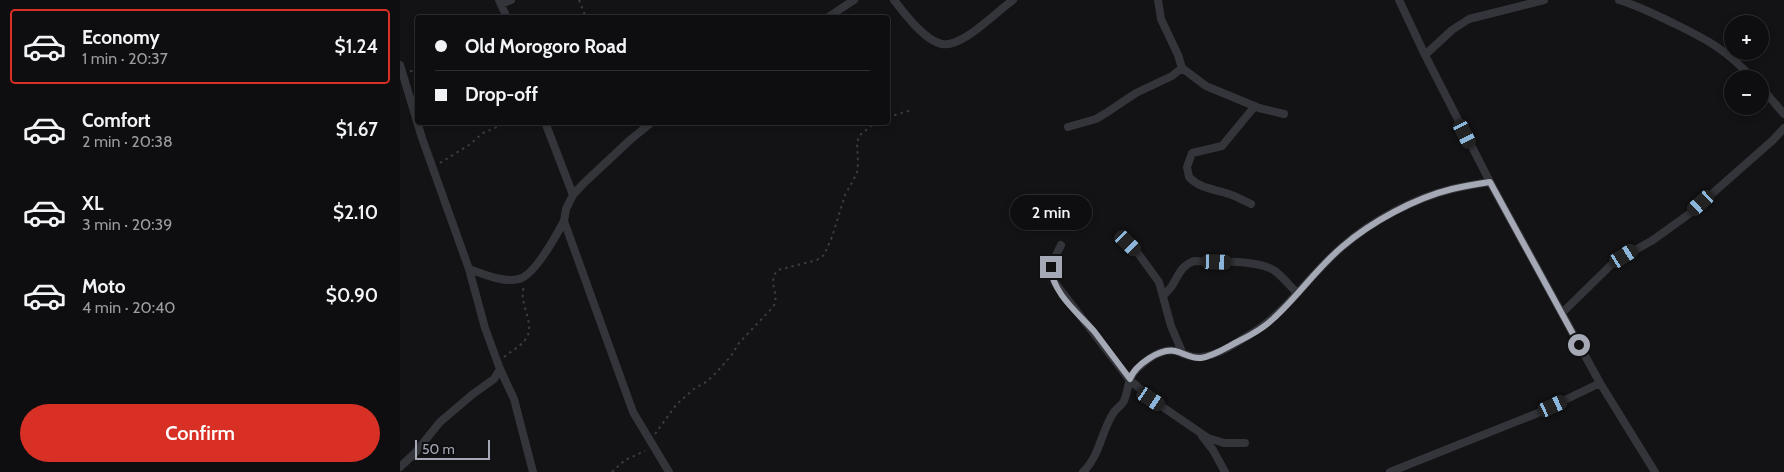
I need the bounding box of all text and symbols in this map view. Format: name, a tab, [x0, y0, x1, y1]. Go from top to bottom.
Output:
map controls	[1724, 15, 1769, 115]
button: +	[1724, 15, 1769, 60]
icon: car	[22, 24, 67, 69]
text: Economy	[82, 26, 160, 49]
text: $1.24	[335, 35, 378, 58]
text: Old Morogoro Road	[465, 35, 627, 58]
text: 1 min · 20:37	[82, 49, 168, 68]
button: −	[1724, 70, 1769, 115]
text: Drop-off	[465, 83, 538, 106]
icon: car	[22, 107, 67, 152]
text: Comfort	[82, 109, 151, 132]
car	[1451, 117, 1478, 151]
text: $1.67	[336, 118, 378, 141]
text: 2 min · 20:38	[82, 132, 173, 151]
car	[1684, 187, 1717, 219]
icon: car	[22, 190, 67, 235]
text: XL	[82, 192, 103, 215]
callout: 2 min	[1010, 194, 1092, 230]
text: $2.10	[333, 201, 378, 224]
text: 2 min	[1032, 203, 1070, 222]
text: 3 min · 20:39	[82, 215, 172, 234]
car	[1112, 227, 1144, 259]
car	[1607, 242, 1640, 270]
car	[1201, 254, 1232, 270]
route end	[1040, 256, 1062, 278]
icon: car	[22, 273, 67, 318]
text: Moto	[82, 275, 126, 298]
text: $0.90	[326, 284, 378, 307]
text: 4 min · 20:40	[82, 298, 176, 317]
route start	[1568, 334, 1590, 356]
car	[1134, 384, 1167, 414]
car	[1536, 393, 1569, 419]
button: Confirm	[20, 404, 380, 462]
scale bar	[415, 437, 490, 460]
text: 50 m	[422, 440, 455, 458]

